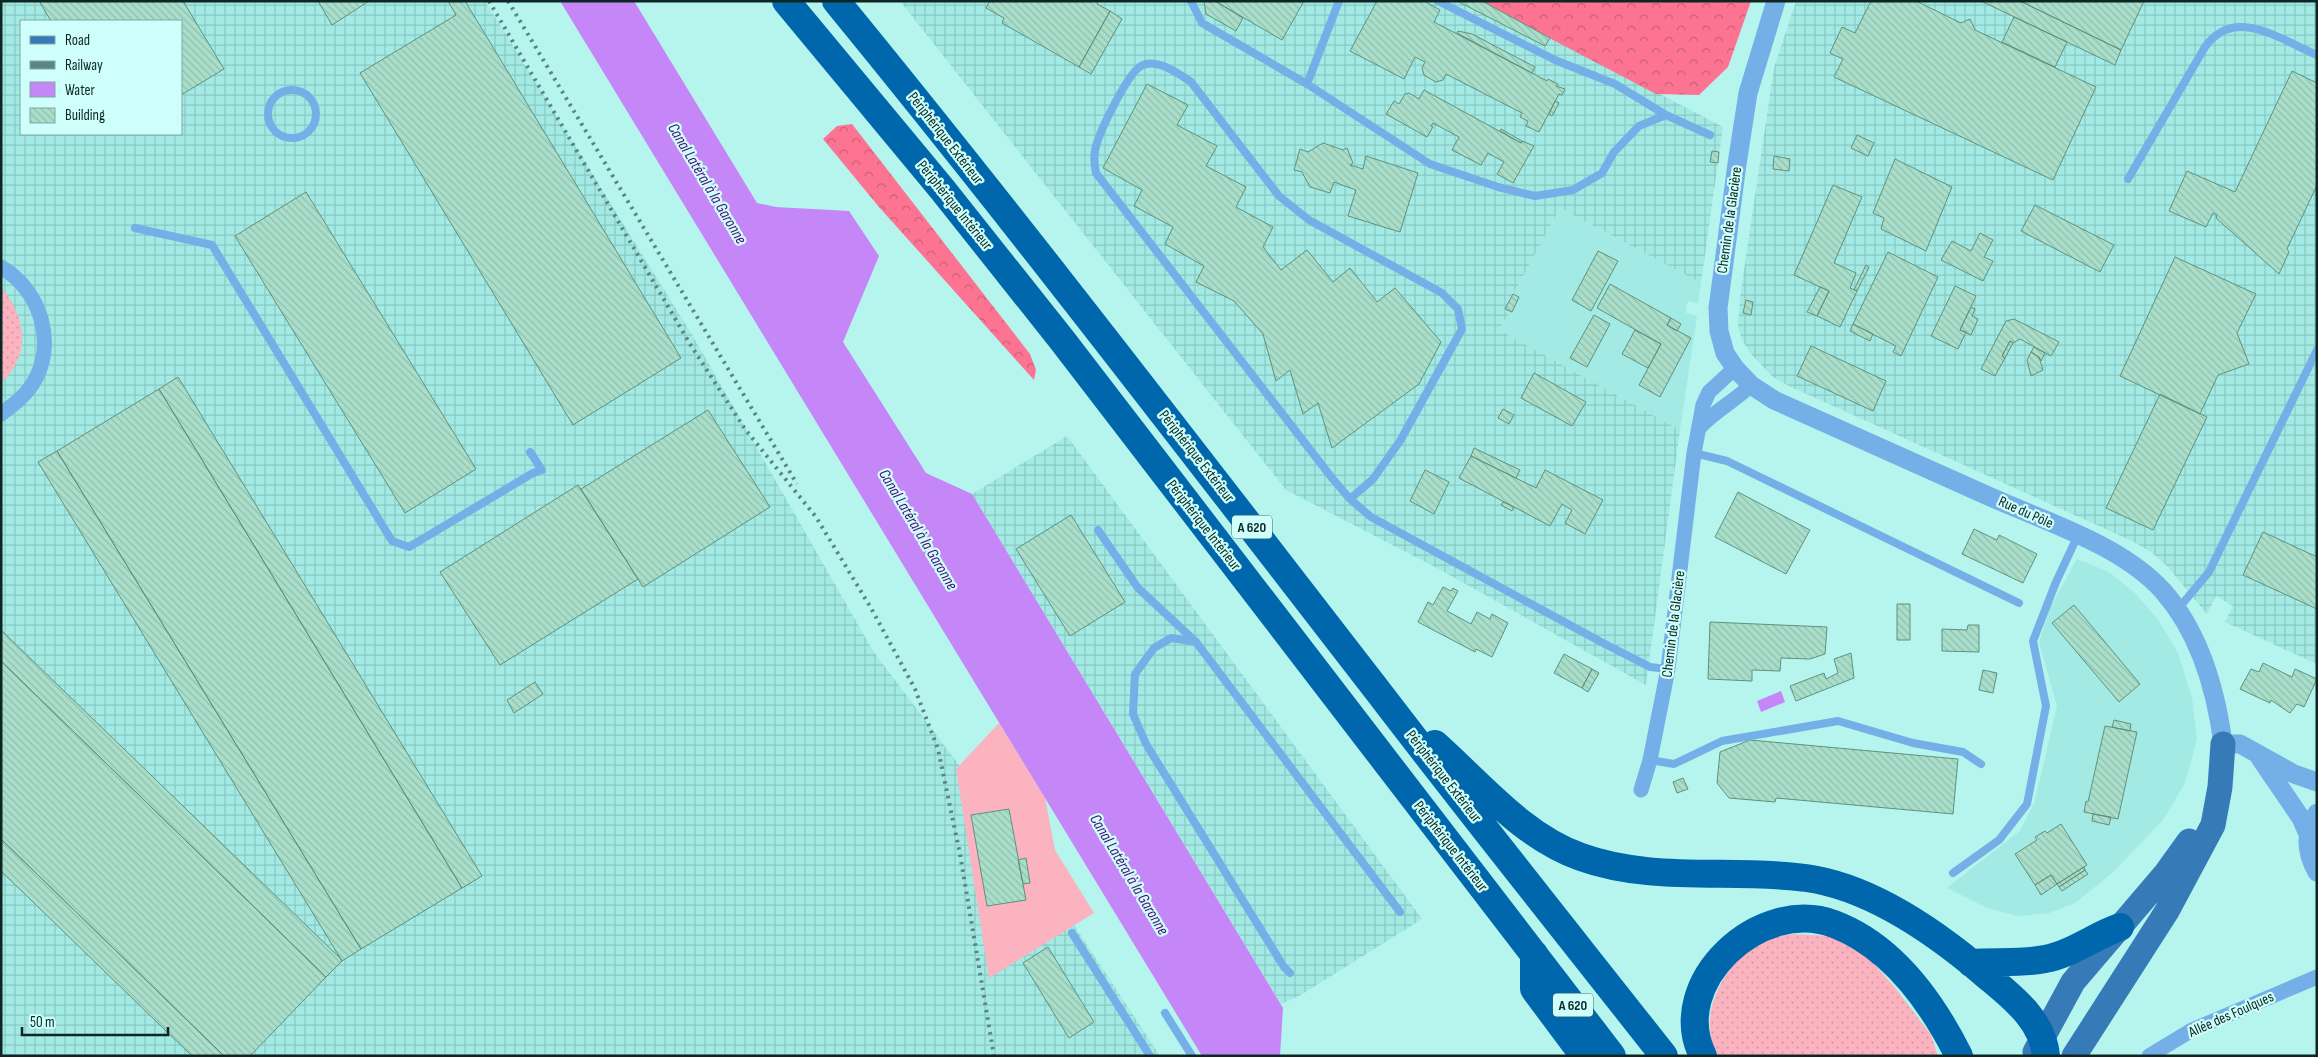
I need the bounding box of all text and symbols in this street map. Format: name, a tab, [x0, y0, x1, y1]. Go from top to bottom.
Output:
legend	[20, 20, 182, 135]
text: Road	[65, 31, 90, 50]
text: Railway	[65, 56, 103, 75]
text: Water	[65, 81, 96, 100]
street label: Périphérique Extérieur	[904, 88, 988, 189]
text: Building	[65, 106, 105, 125]
water label: Canal Latéral à la Garonne	[663, 120, 750, 248]
street label: Périphérique Intérieur	[913, 157, 997, 255]
street label: Chemin de la Glacière	[1713, 165, 1746, 275]
street label: Périphérique Extérieur	[1155, 406, 1239, 507]
water label: Canal Latéral à la Garonne	[874, 466, 961, 594]
street label: Périphérique Intérieur	[1162, 476, 1245, 575]
street label: Rue du Pôle	[1995, 492, 2056, 533]
road number: A 620	[1232, 516, 1272, 538]
street label: Chemin de la Glacière	[1658, 570, 1689, 679]
street label: Périphérique Extérieur	[1402, 726, 1486, 827]
street label: Périphérique Intérieur	[1409, 797, 1492, 896]
water label: Canal Latéral à la Garonne	[1085, 811, 1172, 939]
street label: Allée des Foulques	[2185, 987, 2277, 1042]
road number: A 620	[1553, 994, 1593, 1016]
scale bar	[22, 1004, 169, 1036]
text: 50 m	[30, 1013, 55, 1032]

